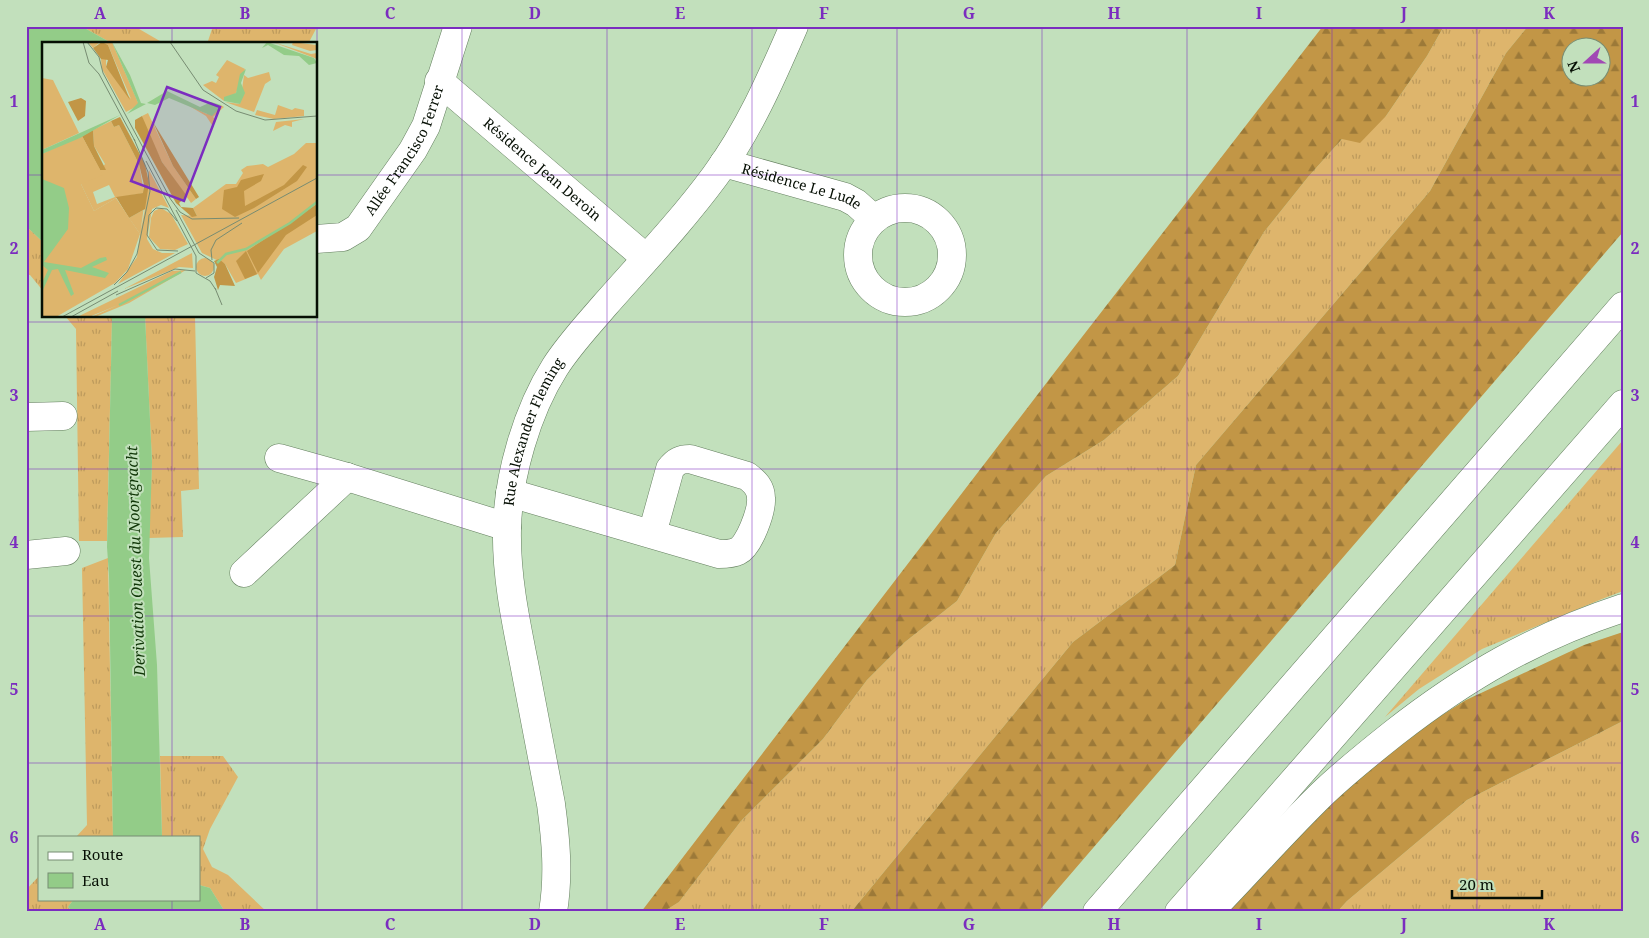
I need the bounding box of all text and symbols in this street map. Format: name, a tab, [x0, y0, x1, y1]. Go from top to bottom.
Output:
text: A	[94, 2, 107, 24]
text: B	[240, 2, 251, 24]
text: C	[385, 2, 396, 24]
text: D	[529, 2, 541, 24]
text: E	[675, 2, 685, 24]
text: F	[819, 2, 829, 24]
text: G	[963, 2, 975, 24]
text: H	[1107, 2, 1121, 24]
text: I	[1256, 2, 1262, 24]
text: J	[1400, 2, 1408, 24]
text: K	[1543, 2, 1555, 24]
north arrow	[1562, 38, 1612, 88]
inset map	[42, 42, 318, 318]
text: N	[1563, 58, 1584, 75]
street label: Allée Francisco Ferrer	[360, 82, 448, 219]
text: 1	[9, 90, 19, 112]
text: 1	[1630, 90, 1640, 112]
street label: Résidence Jean Deroin	[480, 113, 606, 225]
street label: Résidence Le Lude	[740, 158, 866, 213]
text: 2	[9, 237, 19, 259]
text: 2	[1630, 237, 1640, 259]
street label: Rue Alexander Fleming	[499, 353, 568, 507]
text: 3	[9, 384, 19, 406]
text: 3	[1630, 384, 1640, 406]
water label: Derivation Ouest du Noortgracht	[121, 445, 149, 678]
text: 4	[9, 531, 19, 553]
text: 4	[1630, 531, 1640, 553]
text: 5	[9, 678, 19, 700]
text: 5	[1630, 678, 1640, 700]
text: 6	[9, 826, 19, 848]
text: 6	[1630, 826, 1640, 848]
legend	[38, 836, 200, 900]
text: Route	[82, 844, 123, 864]
scale bar	[1452, 868, 1542, 900]
text: Eau	[82, 870, 110, 890]
text: 20 m	[1459, 874, 1494, 894]
text: A	[94, 913, 107, 935]
text: B	[240, 913, 251, 935]
text: C	[385, 913, 396, 935]
text: D	[529, 913, 541, 935]
text: E	[675, 913, 685, 935]
text: F	[819, 913, 829, 935]
text: G	[963, 913, 975, 935]
text: H	[1107, 913, 1121, 935]
text: I	[1256, 913, 1262, 935]
text: J	[1400, 913, 1408, 935]
text: K	[1543, 913, 1555, 935]

